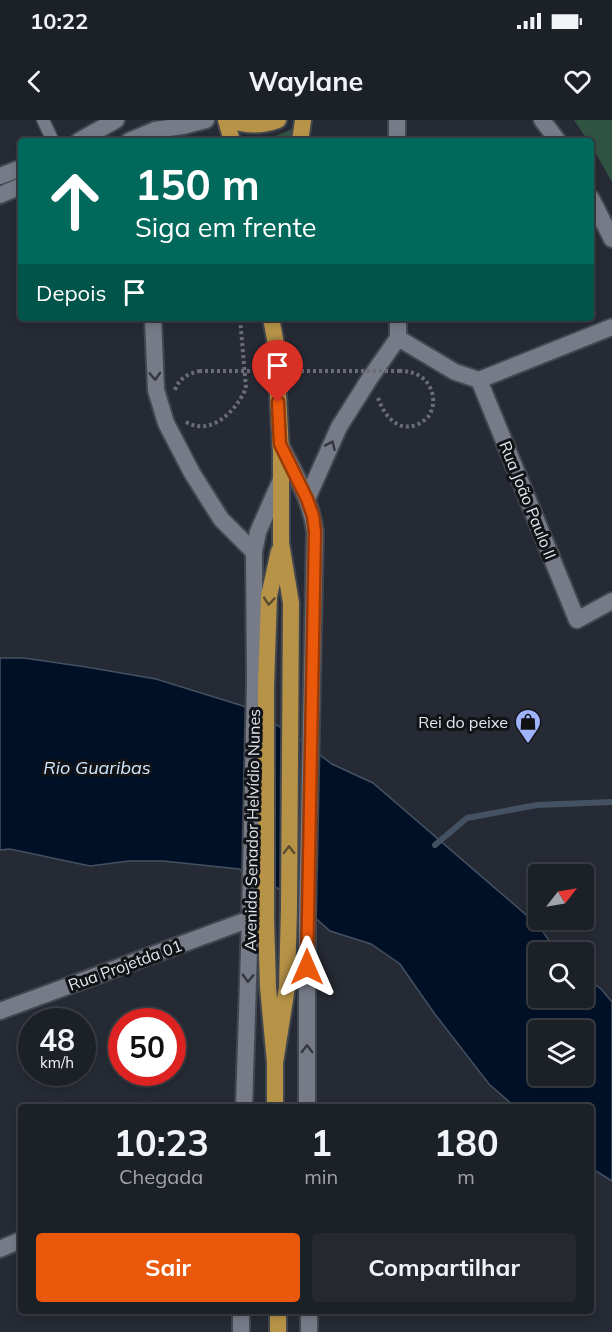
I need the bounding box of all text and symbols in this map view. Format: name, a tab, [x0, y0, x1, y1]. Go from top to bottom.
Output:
text: 10:22	[30, 7, 88, 35]
text: Waylane	[249, 64, 363, 98]
icon: back	[18, 65, 51, 98]
icon: heart	[561, 65, 594, 98]
text: 150 m	[135, 158, 260, 211]
icon: ahead	[36, 162, 114, 240]
text: Siga em frente	[135, 210, 316, 244]
icon: arrive	[118, 276, 151, 309]
text: Depois	[36, 279, 106, 307]
pin	[252, 340, 303, 402]
icon: arrive	[261, 349, 294, 382]
one-way arrow	[149, 372, 162, 381]
street label: Rua João Paulo II	[495, 438, 561, 562]
one-way arrow	[324, 441, 336, 452]
one-way arrow	[263, 596, 276, 605]
shop icon: Rei do peixe	[513, 707, 543, 745]
street label: Avenida Senador Helvídio Nunes	[240, 709, 264, 951]
place label: Rei do peixe	[418, 712, 508, 732]
water label: Rio Guaribas	[43, 756, 151, 779]
one-way arrow	[283, 845, 295, 854]
north arrow	[528, 864, 594, 930]
map controls	[528, 864, 594, 1086]
street label: Rua Projetda 01	[65, 935, 185, 995]
position arrow	[275, 935, 339, 999]
button: search	[528, 942, 594, 1008]
one-way arrow	[242, 973, 255, 982]
speed limit sign: 50	[108, 1008, 186, 1086]
button: layers	[528, 1020, 594, 1086]
text: 48	[39, 1021, 75, 1059]
one-way arrow	[301, 1044, 313, 1053]
text: km/h	[40, 1053, 74, 1072]
text: 10:23	[113, 1120, 209, 1165]
text: 1	[310, 1120, 332, 1165]
text: 180	[434, 1120, 499, 1165]
text: Chegada	[119, 1164, 203, 1189]
text: min	[304, 1164, 338, 1189]
text: m	[457, 1164, 475, 1189]
button: Sair	[36, 1233, 300, 1302]
button: Compartilhar	[312, 1233, 576, 1302]

